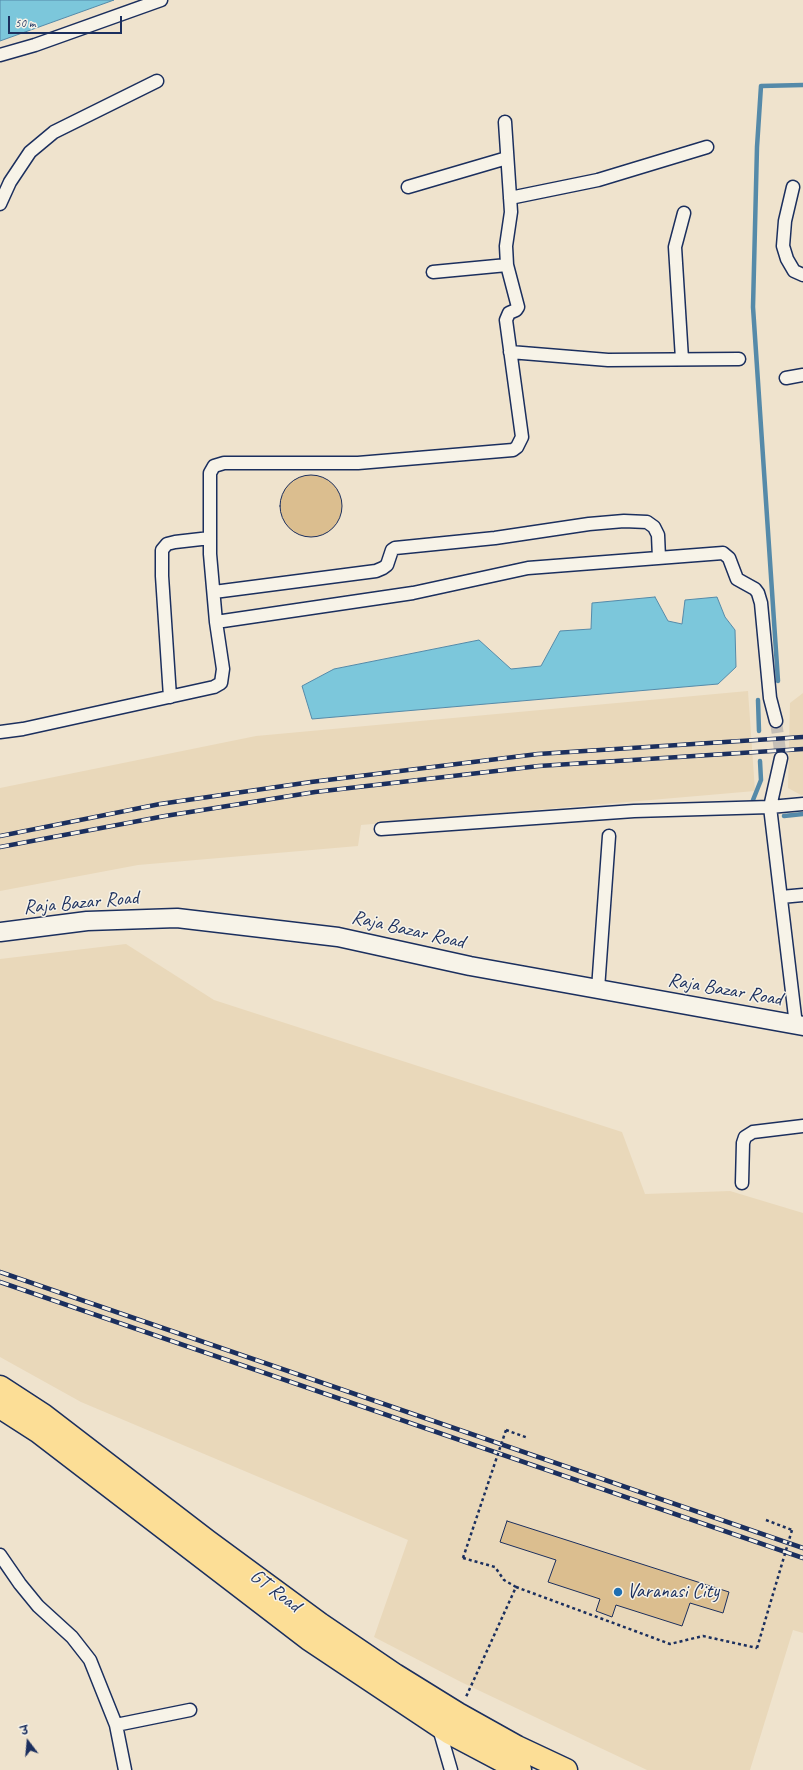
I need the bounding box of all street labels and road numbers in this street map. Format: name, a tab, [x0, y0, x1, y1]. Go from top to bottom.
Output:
street label: Raja Bazar Road	[23, 886, 139, 920]
street label: Raja Bazar Road	[349, 905, 467, 955]
street label: Raja Bazar Road	[666, 968, 784, 1012]
street label: GT Road	[245, 1564, 305, 1618]

